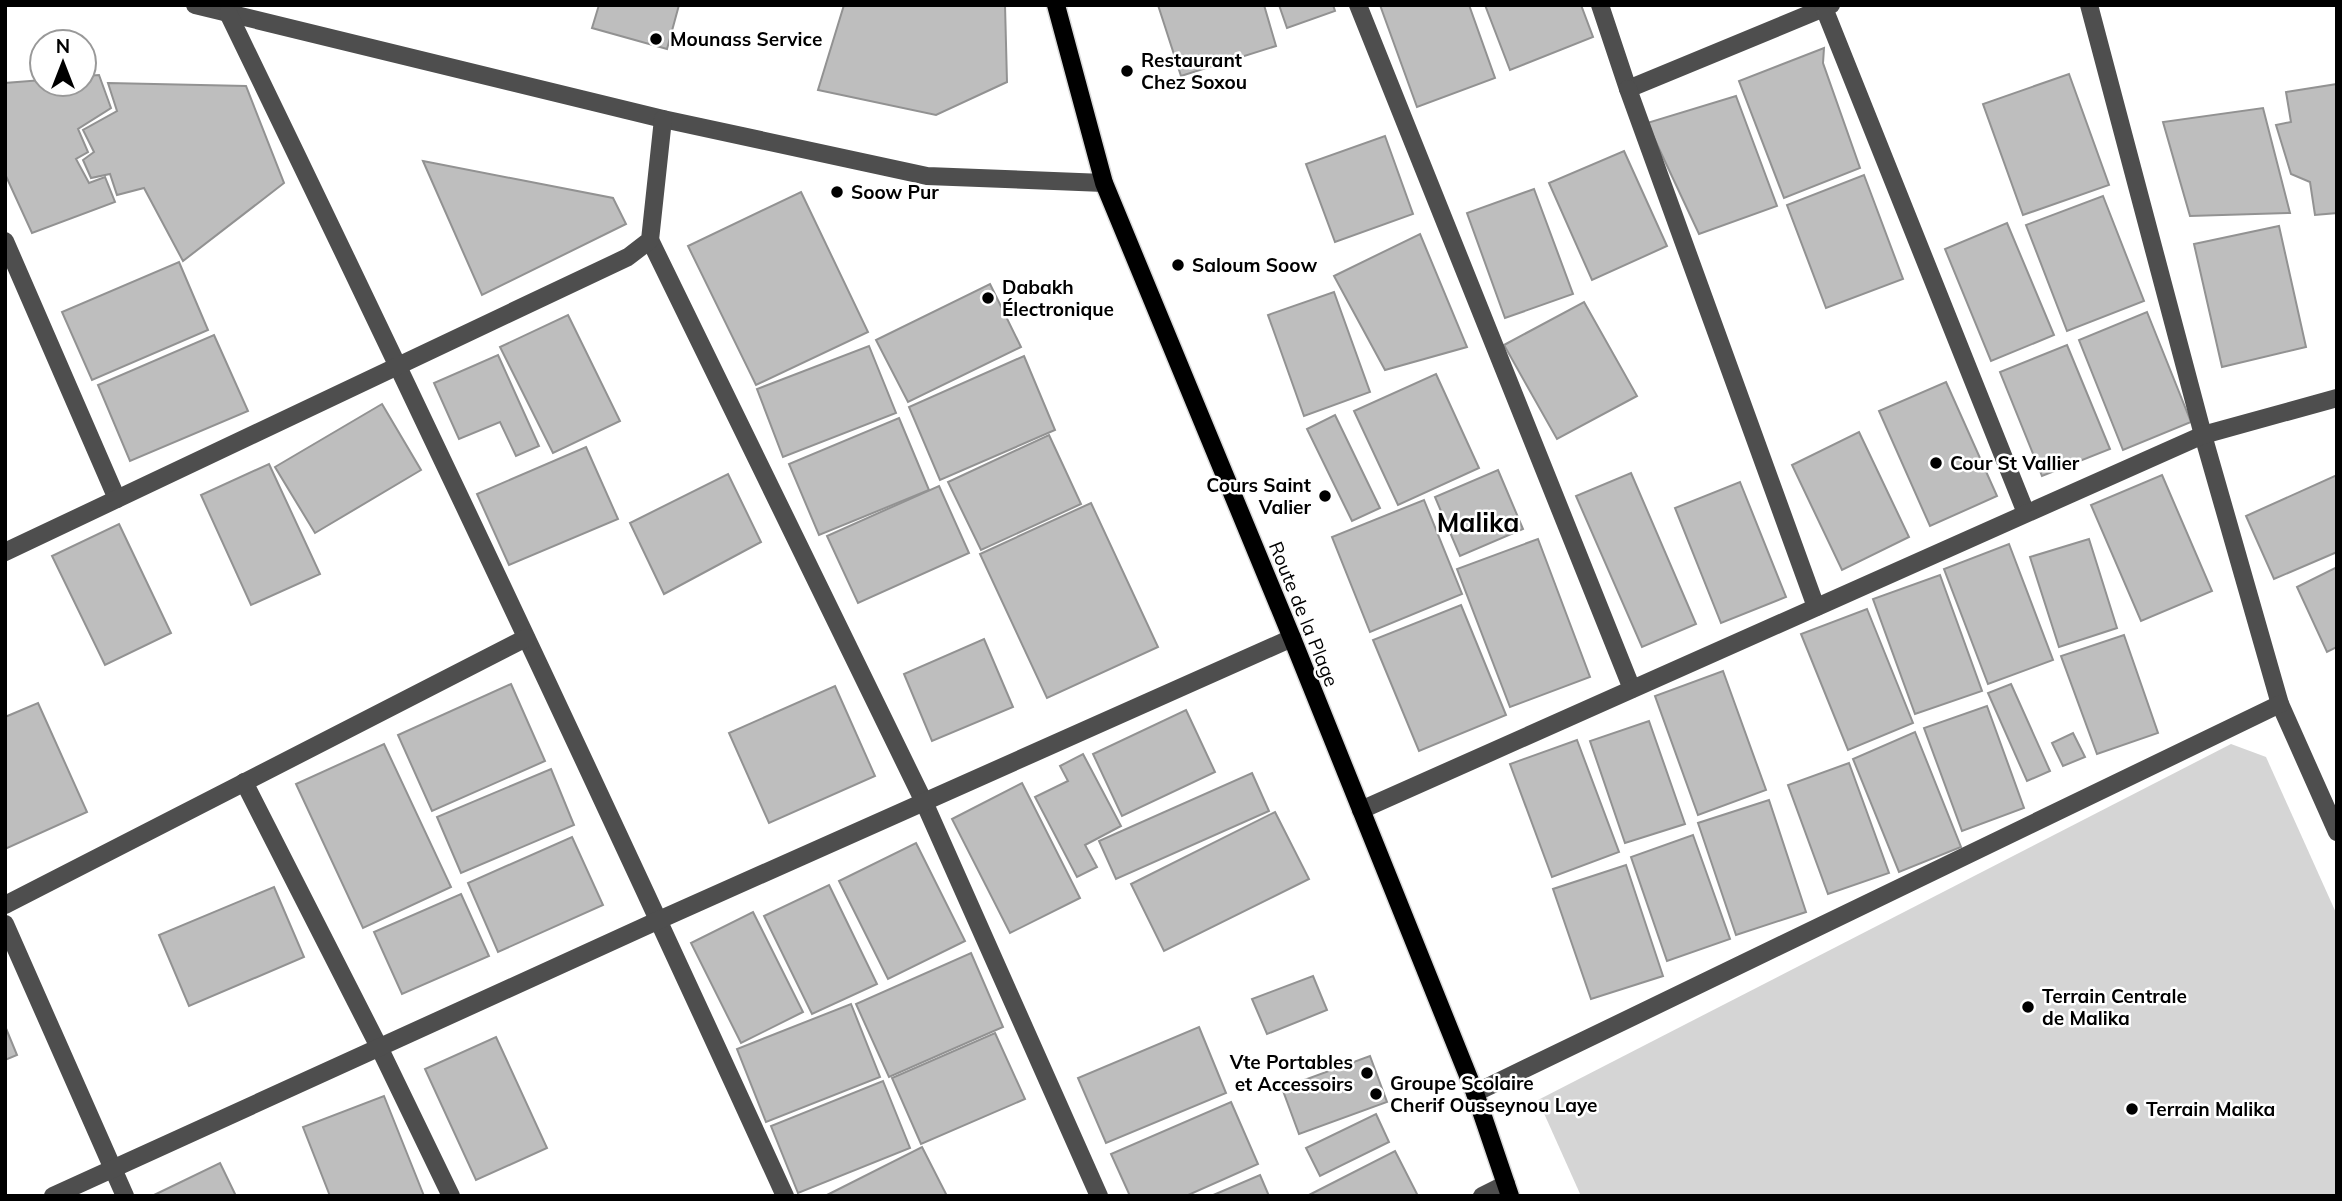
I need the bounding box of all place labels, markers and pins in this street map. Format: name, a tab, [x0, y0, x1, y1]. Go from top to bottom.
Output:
place label: Mounass Service	[670, 27, 822, 51]
marker: Mounass Service	[648, 31, 664, 47]
place label: Restaurant Chez Soxou	[1141, 48, 1247, 94]
marker: Restaurant Chez Soxou	[1119, 63, 1135, 79]
place label: Soow Pur	[851, 180, 939, 204]
marker: Soow Pur	[829, 184, 845, 200]
place label: Saloum Soow	[1192, 253, 1317, 277]
marker: Saloum Soow	[1170, 257, 1186, 273]
place label: Dabakh Électronique	[1002, 275, 1114, 321]
marker: Dabakh Électronique	[980, 290, 996, 306]
place label: Cour St Vallier	[1950, 451, 2080, 475]
marker: Cour St Vallier	[1928, 455, 1944, 471]
place label: Cours Saint Valier	[1206, 473, 1312, 519]
marker: Cours Saint Valier	[1317, 488, 1333, 504]
place label: Terrain Centrale de Malika	[2042, 984, 2187, 1030]
marker: Terrain Centrale de Malika	[2020, 999, 2036, 1015]
place label: Vte Portables et Accessoirs	[1229, 1050, 1353, 1096]
marker: Vte Portables et Accessoirs	[1359, 1065, 1375, 1081]
place label: Groupe Scolaire Cherif Ousseynou Laye	[1390, 1071, 1598, 1117]
marker: Groupe Scolaire Cherif Ousseynou Laye	[1368, 1086, 1384, 1102]
place label: Terrain Malika	[2146, 1097, 2275, 1121]
marker: Terrain Malika	[2124, 1101, 2140, 1117]

